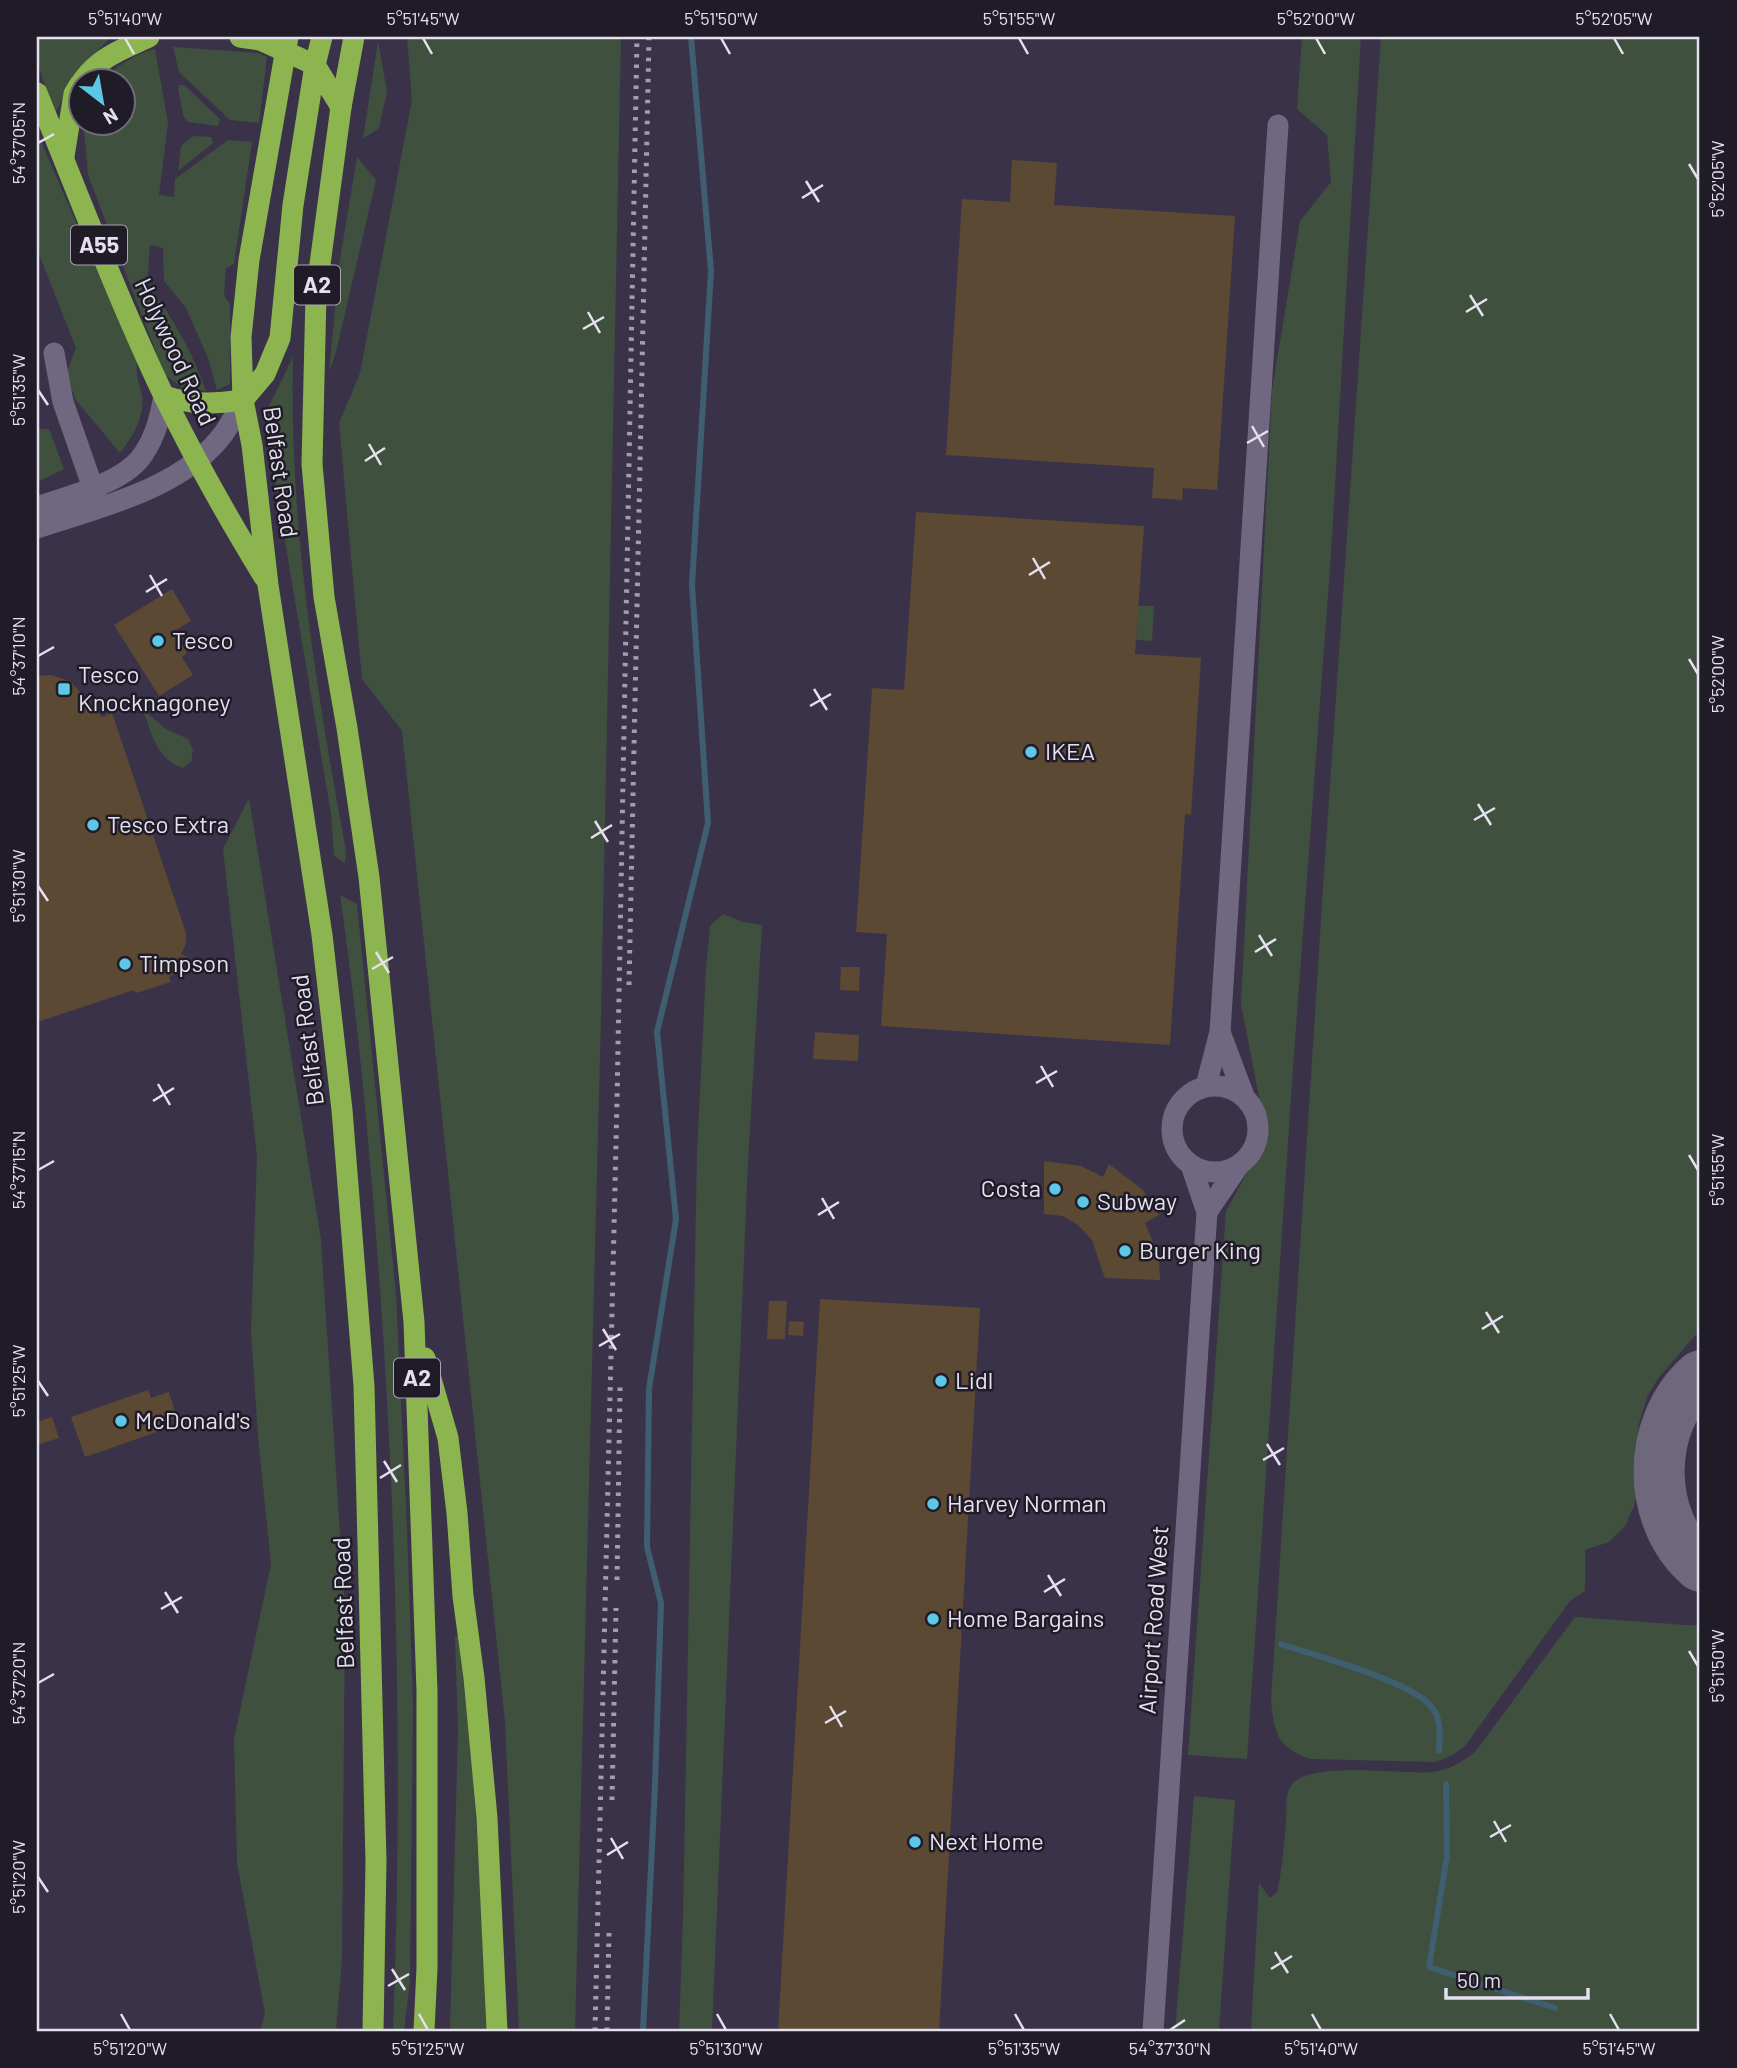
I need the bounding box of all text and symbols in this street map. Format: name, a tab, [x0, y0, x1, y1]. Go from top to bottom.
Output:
text: 5°51'40"W	[88, 7, 162, 29]
text: 5°51'45"W	[386, 7, 460, 29]
text: 5°51'50"W	[684, 7, 758, 29]
text: 5°51'55"W	[983, 7, 1055, 29]
text: 5°52'00"W	[1277, 7, 1355, 29]
text: 5°52'05"W	[1575, 7, 1653, 29]
north arrow	[66, 66, 136, 136]
text: 54°37'05"N	[7, 102, 29, 184]
text: N	[100, 104, 122, 130]
text: 5°52'05"W	[1706, 140, 1728, 218]
road number: A55	[71, 226, 127, 264]
road number: A2	[294, 266, 340, 304]
street label: Holywood Road	[130, 273, 223, 430]
text: 5°51'35"W	[7, 354, 29, 426]
street label: Belfast Road	[258, 404, 305, 539]
text: 54°37'10"N	[7, 616, 29, 696]
place label: Tesco	[172, 625, 234, 654]
marker: Tesco	[150, 633, 166, 649]
text: 5°52'00"W	[1706, 635, 1728, 713]
place label: Tesco Knocknagoney	[78, 659, 230, 716]
marker: Tesco Knocknagoney	[56, 681, 72, 697]
place label: IKEA	[1045, 736, 1095, 765]
marker: IKEA	[1023, 744, 1039, 760]
place label: Tesco Extra	[107, 809, 229, 838]
marker: Tesco Extra	[85, 817, 101, 833]
text: 5°51'30"W	[7, 849, 29, 923]
place label: Timpson	[139, 948, 229, 977]
marker: Timpson	[117, 956, 133, 972]
street label: Belfast Road	[284, 973, 329, 1107]
text: 54°37'15"N	[7, 1131, 29, 1209]
text: 5°51'55"W	[1706, 1134, 1728, 1206]
place label: Costa	[981, 1173, 1041, 1202]
marker: Costa	[1047, 1181, 1063, 1197]
place label: Subway	[1097, 1186, 1177, 1215]
marker: Subway	[1075, 1194, 1091, 1210]
place label: Burger King	[1139, 1235, 1261, 1264]
marker: Burger King	[1117, 1243, 1133, 1259]
text: 5°51'25"W	[7, 1344, 29, 1417]
road number: A2	[394, 1358, 440, 1398]
place label: Lidl	[955, 1365, 993, 1394]
marker: Lidl	[933, 1373, 949, 1389]
place label: McDonald's	[135, 1405, 250, 1434]
marker: McDonald's	[113, 1413, 129, 1429]
place label: Harvey Norman	[947, 1488, 1107, 1517]
marker: Harvey Norman	[925, 1496, 941, 1512]
street label: Airport Road West	[1131, 1525, 1174, 1715]
street label: Belfast Road	[326, 1537, 359, 1669]
place label: Home Bargains	[947, 1603, 1104, 1632]
marker: Home Bargains	[925, 1611, 941, 1627]
text: 5°51'50"W	[1706, 1629, 1728, 1703]
text: 54°37'20"N	[7, 1642, 29, 1724]
place label: Next Home	[929, 1826, 1044, 1855]
marker: Next Home	[907, 1834, 923, 1850]
text: 5°51'20"W	[7, 1840, 29, 1914]
scale bar	[1446, 1956, 1588, 2000]
text: 50 m	[1457, 1967, 1501, 1992]
text: 5°51'20"W	[93, 2037, 167, 2059]
text: 5°51'25"W	[392, 2037, 465, 2059]
text: 5°51'30"W	[689, 2037, 763, 2059]
text: 5°51'35"W	[988, 2037, 1060, 2059]
text: 54°37'30"N	[1129, 2037, 1211, 2059]
text: 5°51'40"W	[1284, 2037, 1358, 2059]
text: 5°51'45"W	[1582, 2037, 1656, 2059]

